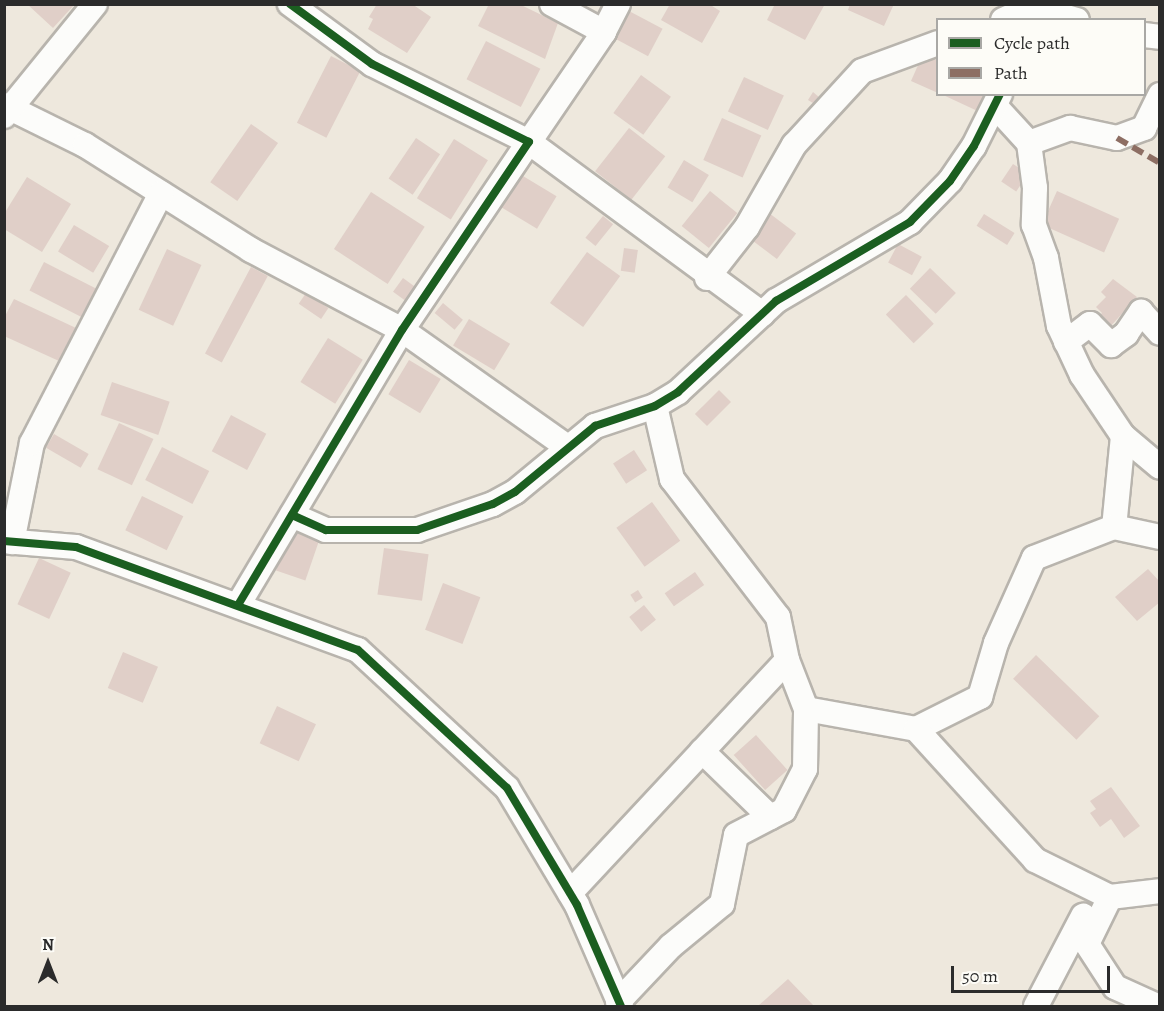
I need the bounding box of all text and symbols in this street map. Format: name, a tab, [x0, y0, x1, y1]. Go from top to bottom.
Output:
legend	[936, 18, 1146, 96]
text: Cycle path	[994, 31, 1070, 55]
text: Path	[994, 61, 1028, 85]
north arrow	[18, 933, 78, 993]
text: N	[42, 934, 54, 956]
scale bar	[954, 954, 1113, 992]
text: 50 m	[962, 964, 998, 988]

